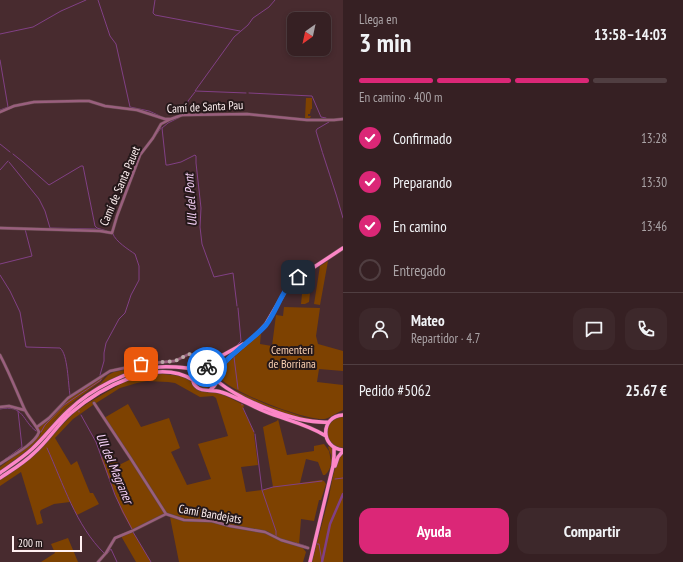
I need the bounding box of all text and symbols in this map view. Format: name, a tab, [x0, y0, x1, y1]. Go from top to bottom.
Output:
text: Llega en	[359, 11, 397, 28]
north arrow	[287, 12, 331, 56]
map controls	[287, 12, 331, 56]
text: 13:58–14:03	[594, 25, 667, 44]
text: 3 min	[359, 26, 412, 59]
text: En camino · 400 m	[359, 89, 443, 106]
street label: Camí de Santa Pau	[166, 97, 244, 116]
icon: check	[359, 127, 381, 149]
text: Confirmado	[393, 129, 452, 148]
text: 13:28	[641, 130, 667, 147]
street label: Camí de Santa Pauet	[96, 143, 143, 228]
icon: check	[359, 171, 381, 193]
water label: Ull del Pont	[180, 172, 201, 227]
text: Preparando	[393, 173, 452, 192]
text: 13:30	[641, 174, 667, 191]
icon: check	[359, 215, 381, 237]
text: En camino	[393, 217, 447, 236]
text: 13:46	[641, 218, 667, 235]
pin	[281, 260, 315, 294]
text: Entregado	[393, 261, 446, 280]
icon: home	[287, 266, 309, 288]
button: person	[359, 308, 401, 350]
button: chat	[573, 308, 615, 350]
button: phone	[625, 308, 667, 350]
text: Mateo	[411, 311, 445, 330]
text: Repartidor · 4.7	[411, 330, 480, 347]
park label: Cementeri de Borriana	[268, 342, 316, 371]
pin	[124, 347, 158, 381]
courier	[187, 347, 227, 387]
icon: bag	[130, 353, 152, 375]
icon: bike	[196, 356, 218, 378]
text: Pedido #5062	[359, 381, 431, 400]
text: 25.67 €	[626, 381, 667, 400]
water label: Ull del Magraner	[92, 430, 138, 508]
street label: Camí Bandejats	[177, 501, 243, 526]
button: Ayuda	[359, 508, 509, 554]
button: Compartir	[517, 508, 667, 554]
scale bar	[12, 534, 82, 553]
text: 200 m	[18, 536, 42, 550]

